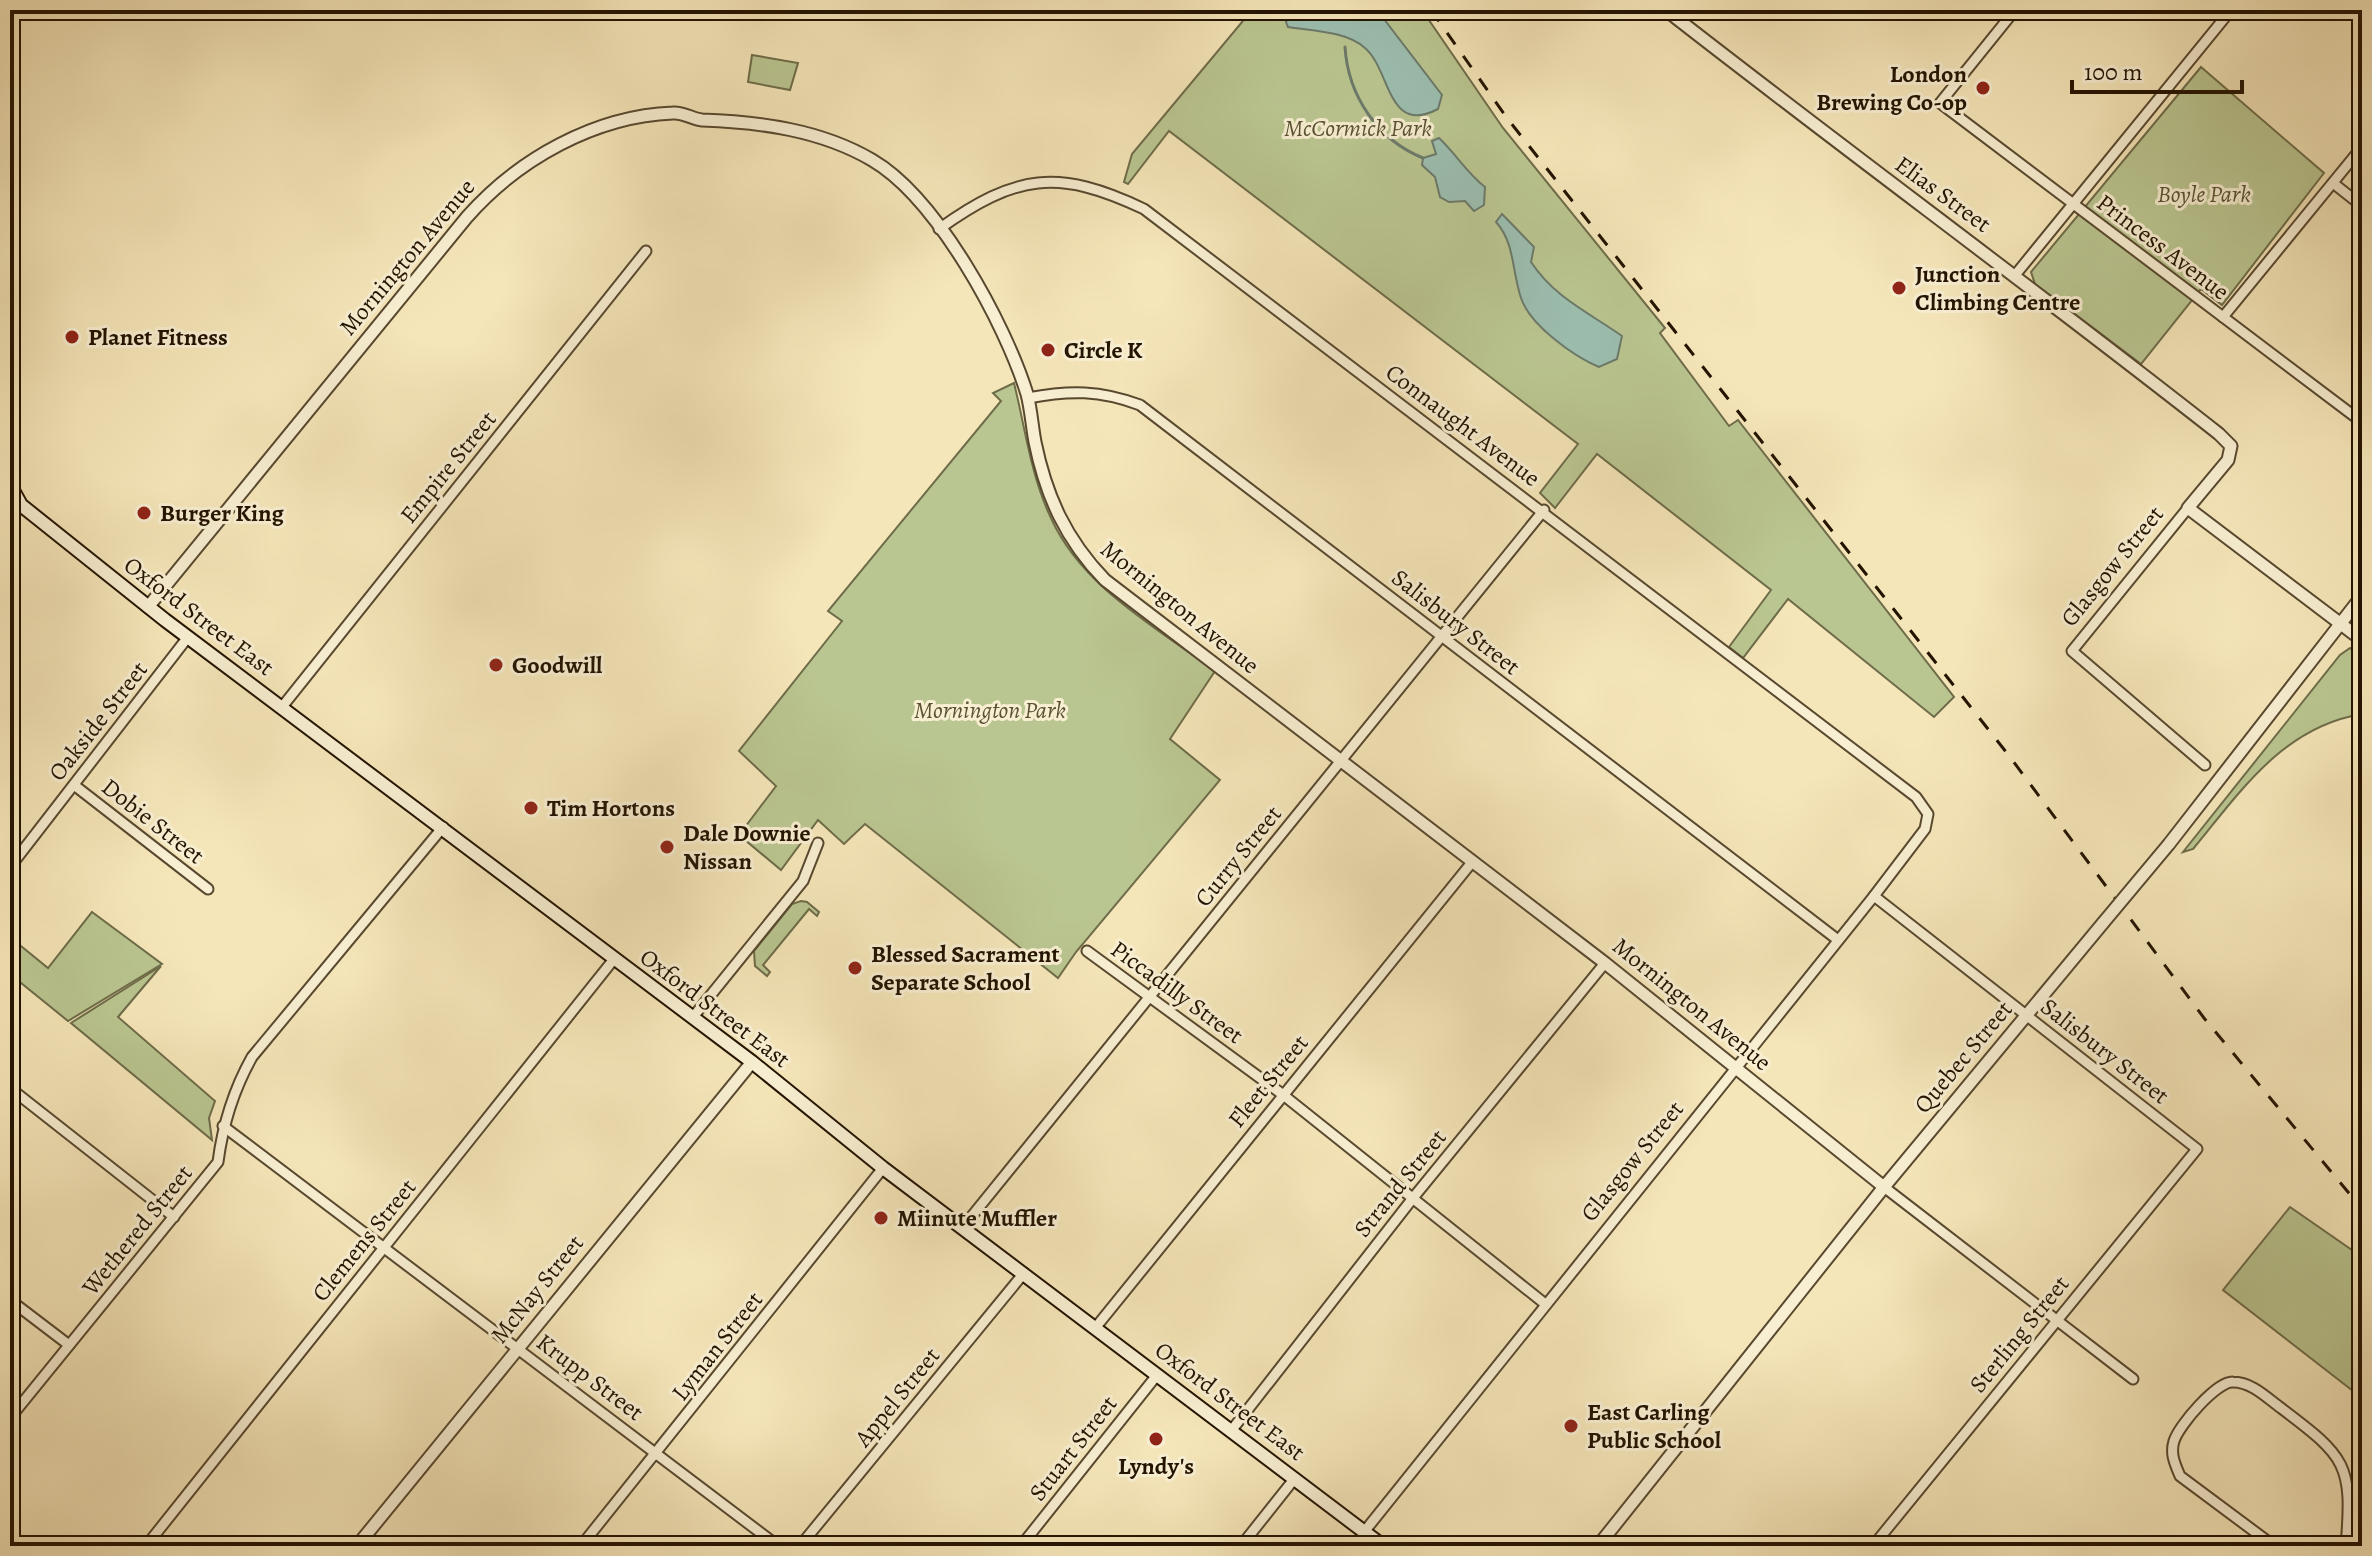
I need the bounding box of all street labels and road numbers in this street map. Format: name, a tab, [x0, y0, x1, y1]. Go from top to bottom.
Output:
street label: Elias Street	[1889, 148, 1998, 240]
street label: Mornington Avenue	[332, 172, 482, 342]
street label: Princess Avenue	[2090, 187, 2236, 307]
street label: Connaught Avenue	[1379, 356, 1547, 494]
street label: Empire Street	[393, 404, 503, 530]
street label: Glasgow Street	[2053, 499, 2171, 633]
street label: Mornington Avenue	[1094, 533, 1266, 681]
street label: Oxford Street East	[117, 549, 281, 683]
street label: Salisbury Street	[1385, 562, 1527, 682]
street label: Oakside Street	[41, 655, 155, 787]
street label: Dobie Street	[95, 771, 211, 871]
street label: Curry Street	[1187, 799, 1289, 913]
street label: Mornington Avenue	[1606, 930, 1778, 1078]
street label: Piccadilly Street	[1104, 933, 1250, 1051]
street label: Oxford Street East	[633, 941, 797, 1075]
street label: Salisbury Street	[2034, 991, 2176, 1111]
street label: Quebec Street	[1907, 994, 2019, 1120]
street label: Fleet Street	[1221, 1028, 1316, 1134]
street label: Glasgow Street	[1573, 1094, 1691, 1228]
street label: Strand Street	[1346, 1122, 1454, 1244]
street label: Wethered Street	[74, 1158, 200, 1303]
street label: Clemens Street	[305, 1172, 423, 1308]
street label: McNay Street	[483, 1228, 591, 1350]
street label: Sterling Street	[1962, 1269, 2076, 1399]
street label: Lyman Street	[664, 1285, 770, 1407]
street label: Krupp Street	[530, 1326, 650, 1428]
street label: Oxford Street East	[1148, 1334, 1312, 1468]
street label: Appel Street	[846, 1341, 947, 1454]
street label: Stuart Street	[1022, 1389, 1124, 1507]

